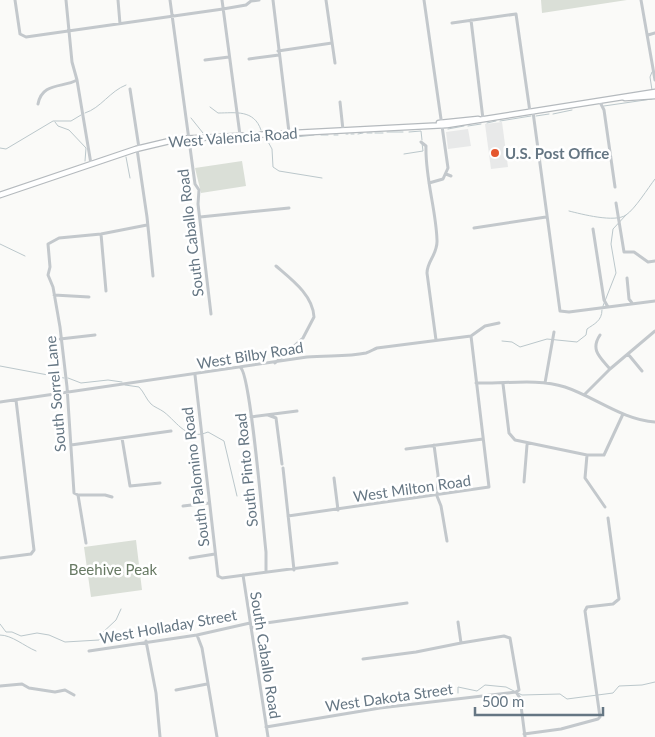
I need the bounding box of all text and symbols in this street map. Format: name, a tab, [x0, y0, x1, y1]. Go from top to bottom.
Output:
street label: West Valencia Road	[168, 124, 298, 150]
place label: U.S. Post Office	[505, 144, 609, 162]
marker: U.S. Post Office	[489, 147, 501, 159]
street label: South Caballo Road	[173, 168, 207, 298]
street label: South Sorrel Lane	[41, 335, 69, 453]
street label: West Bilby Road	[195, 338, 305, 372]
street label: South Palomino Road	[177, 406, 213, 548]
street label: South Pinto Road	[231, 412, 261, 528]
street label: West Milton Road	[352, 471, 472, 505]
park label: Beehive Peak	[69, 560, 158, 578]
street label: South Caballo Road	[247, 590, 285, 720]
street label: West Holladay Street	[98, 605, 239, 647]
street label: West Dakota Street	[324, 679, 455, 715]
scale bar	[475, 684, 602, 716]
text: 500 m	[482, 692, 524, 710]

